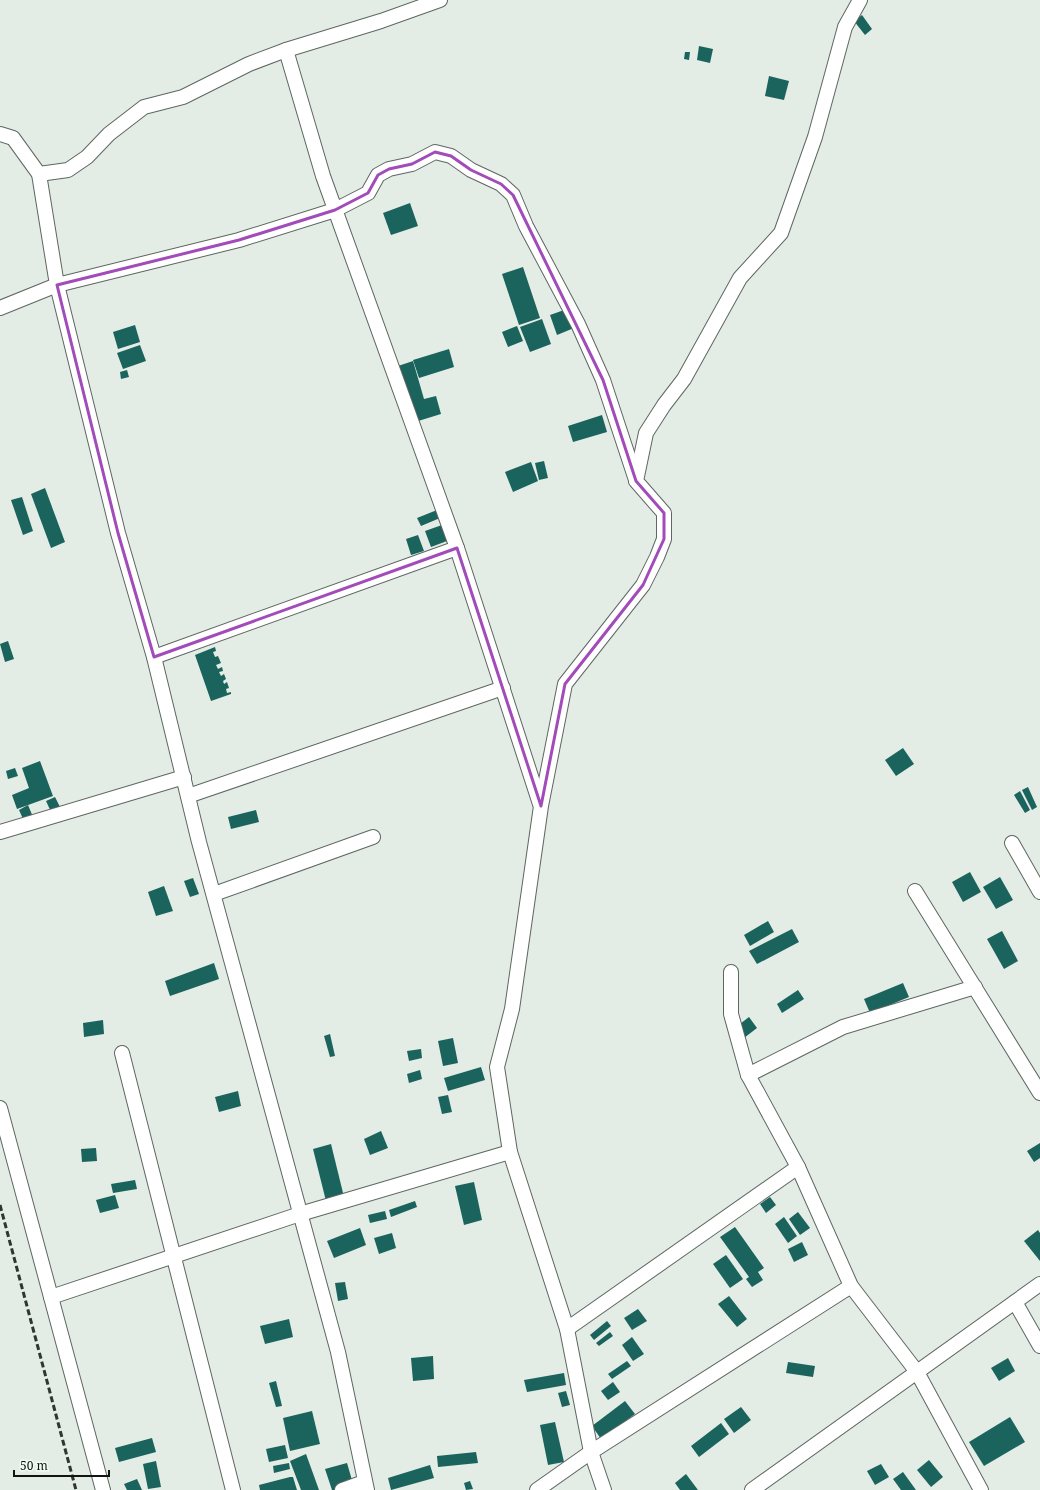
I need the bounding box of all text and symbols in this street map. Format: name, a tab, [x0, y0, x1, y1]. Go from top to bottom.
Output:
scale bar	[14, 1452, 109, 1478]
text: 50 m	[20, 1457, 48, 1474]

